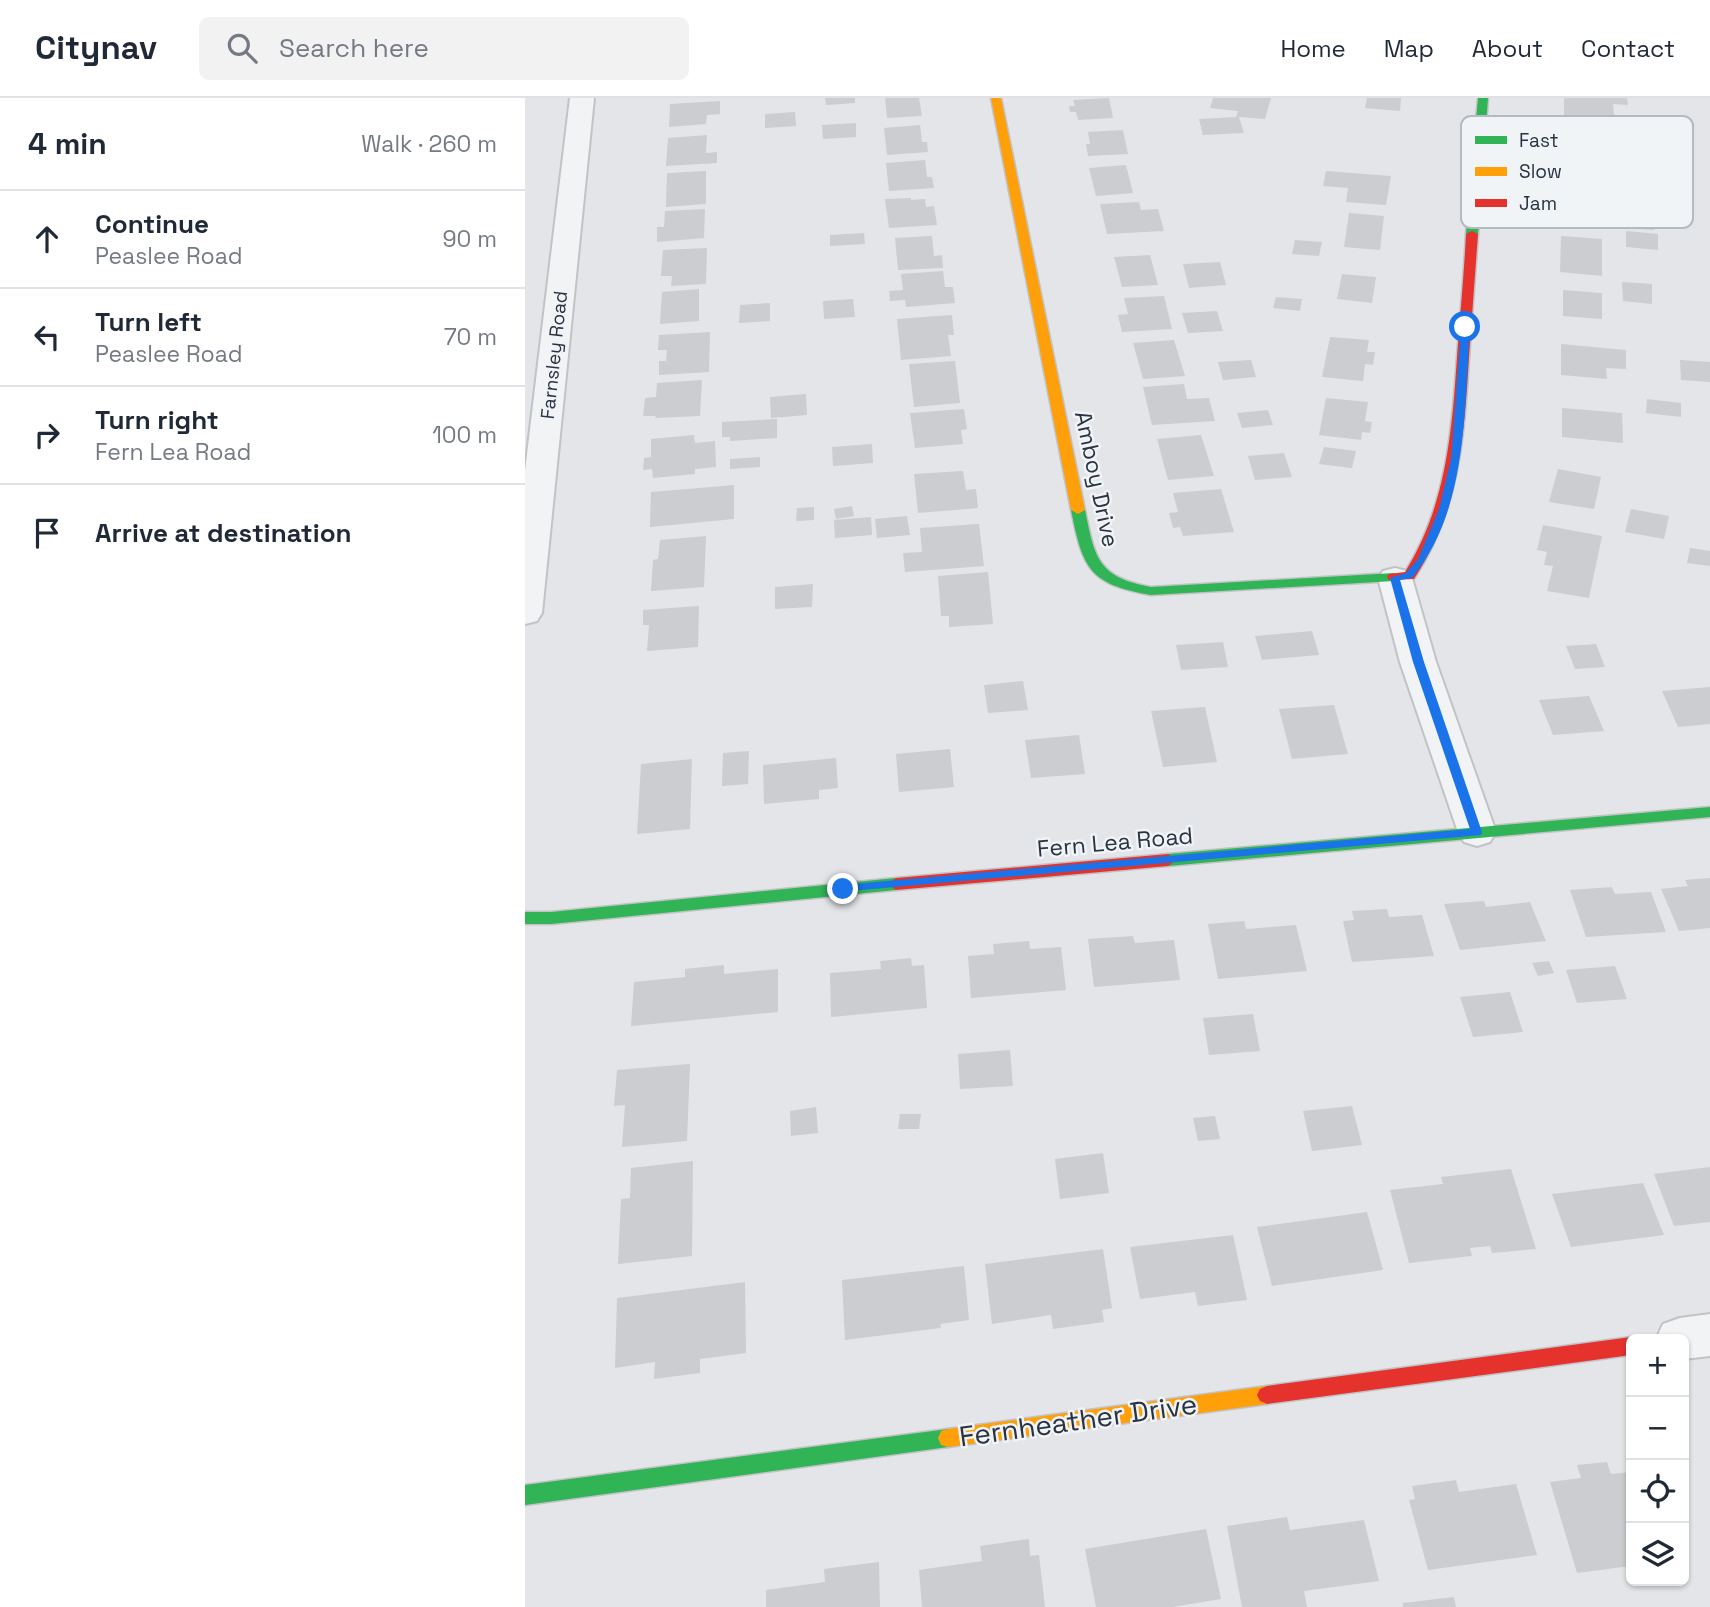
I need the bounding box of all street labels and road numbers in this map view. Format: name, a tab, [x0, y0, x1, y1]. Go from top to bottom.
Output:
street label: Farnsley Road	[535, 290, 573, 420]
street label: Amboy Drive	[1068, 408, 1126, 550]
street label: Fern Lea Road	[1036, 820, 1194, 864]
street label: Fernheather Drive	[957, 1385, 1199, 1455]

